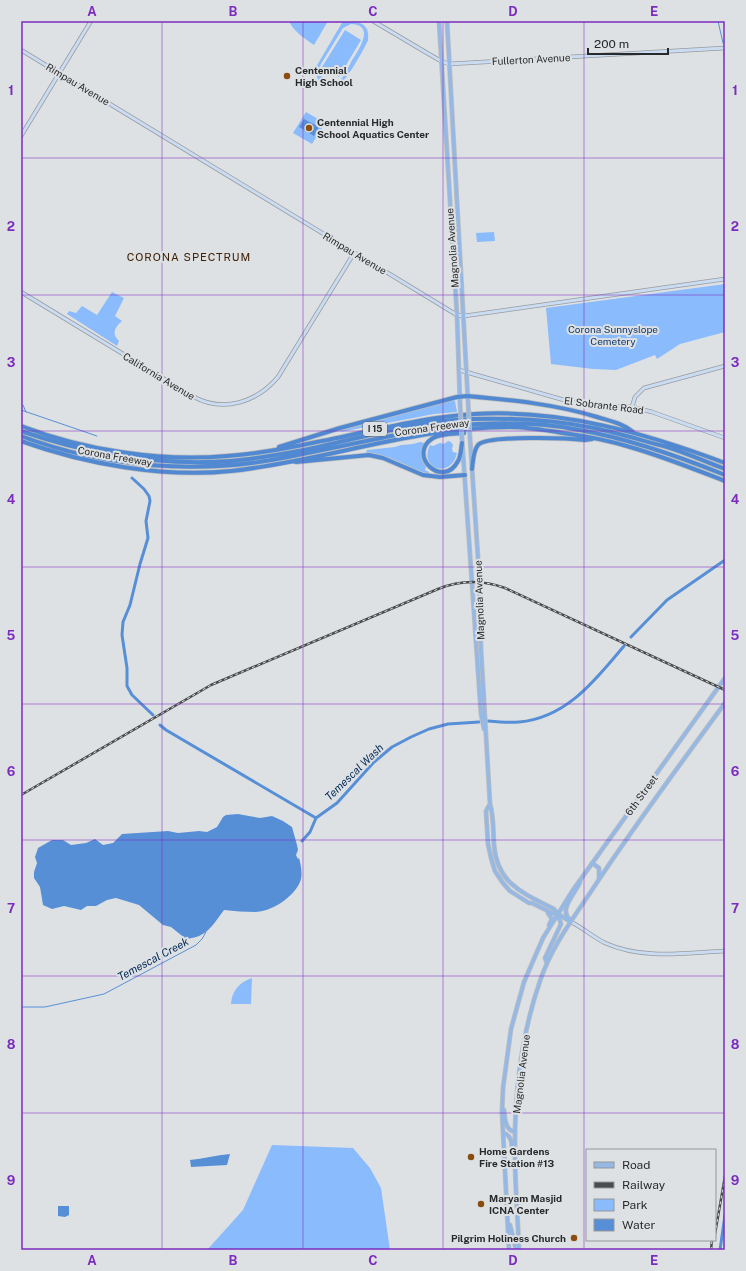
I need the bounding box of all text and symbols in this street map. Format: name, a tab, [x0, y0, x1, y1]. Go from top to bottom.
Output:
text: A	[87, 4, 97, 19]
text: B	[229, 4, 238, 19]
text: C	[368, 4, 378, 19]
text: D	[508, 4, 518, 19]
text: E	[650, 4, 658, 19]
scale bar	[588, 30, 668, 56]
text: 200 m	[594, 37, 629, 51]
street label: Fullerton Avenue	[491, 51, 571, 67]
street label: Rimpau Avenue	[44, 60, 112, 108]
place label: Centennial High School	[295, 64, 353, 88]
marker: Centennial High School	[282, 71, 292, 81]
text: 1	[8, 83, 14, 98]
text: 1	[732, 83, 738, 98]
place label: Centennial High School Aquatics Center	[317, 116, 429, 140]
marker: Centennial High School Aquatics Center	[304, 123, 314, 133]
street label: Magnolia Avenue	[443, 207, 461, 288]
text: 2	[7, 219, 15, 234]
text: 2	[731, 219, 739, 234]
street label: Rimpau Avenue	[321, 229, 389, 277]
district label: CORONA SPECTRUM	[127, 251, 251, 263]
park label: Corona Sunnyslope Cemetery	[568, 323, 658, 347]
street label: California Avenue	[121, 350, 197, 402]
text: 3	[7, 355, 16, 370]
text: 3	[731, 355, 740, 370]
street label: El Sobrante Road	[563, 394, 645, 416]
street label: Corona Freeway	[394, 416, 471, 438]
road number: I 15	[363, 422, 387, 436]
street label: Corona Freeway	[77, 444, 154, 469]
text: 4	[7, 492, 16, 507]
text: 4	[731, 492, 740, 507]
street label: Magnolia Avenue	[472, 560, 486, 640]
text: 5	[7, 628, 16, 643]
text: 5	[731, 628, 740, 643]
water label: Temescal Wash	[323, 741, 385, 803]
text: 6	[7, 764, 16, 779]
text: 6	[731, 764, 740, 779]
street label: 6th Street	[622, 772, 660, 818]
text: 7	[7, 901, 15, 916]
text: 7	[731, 901, 739, 916]
water label: Temescal Creek	[115, 935, 191, 983]
street label: Magnolia Avenue	[510, 1033, 532, 1114]
text: 8	[7, 1037, 16, 1052]
text: 8	[731, 1037, 740, 1052]
place label: Home Gardens Fire Station #13	[479, 1145, 555, 1169]
legend	[586, 1149, 716, 1241]
marker: Home Gardens Fire Station #13	[466, 1152, 476, 1162]
text: Road	[622, 1158, 650, 1172]
text: 9	[7, 1173, 15, 1188]
text: 9	[731, 1173, 739, 1188]
text: Railway	[622, 1178, 666, 1192]
place label: Maryam Masjid ICNA Center	[489, 1192, 562, 1216]
text: Park	[622, 1198, 648, 1212]
marker: Maryam Masjid ICNA Center	[476, 1199, 486, 1209]
text: Water	[622, 1218, 656, 1232]
place label: Pilgrim Holiness Church	[451, 1232, 566, 1244]
marker: Pilgrim Holiness Church	[569, 1233, 579, 1243]
text: A	[87, 1253, 97, 1268]
text: B	[229, 1253, 238, 1268]
text: C	[368, 1253, 378, 1268]
text: D	[508, 1253, 518, 1268]
text: E	[650, 1253, 658, 1268]

